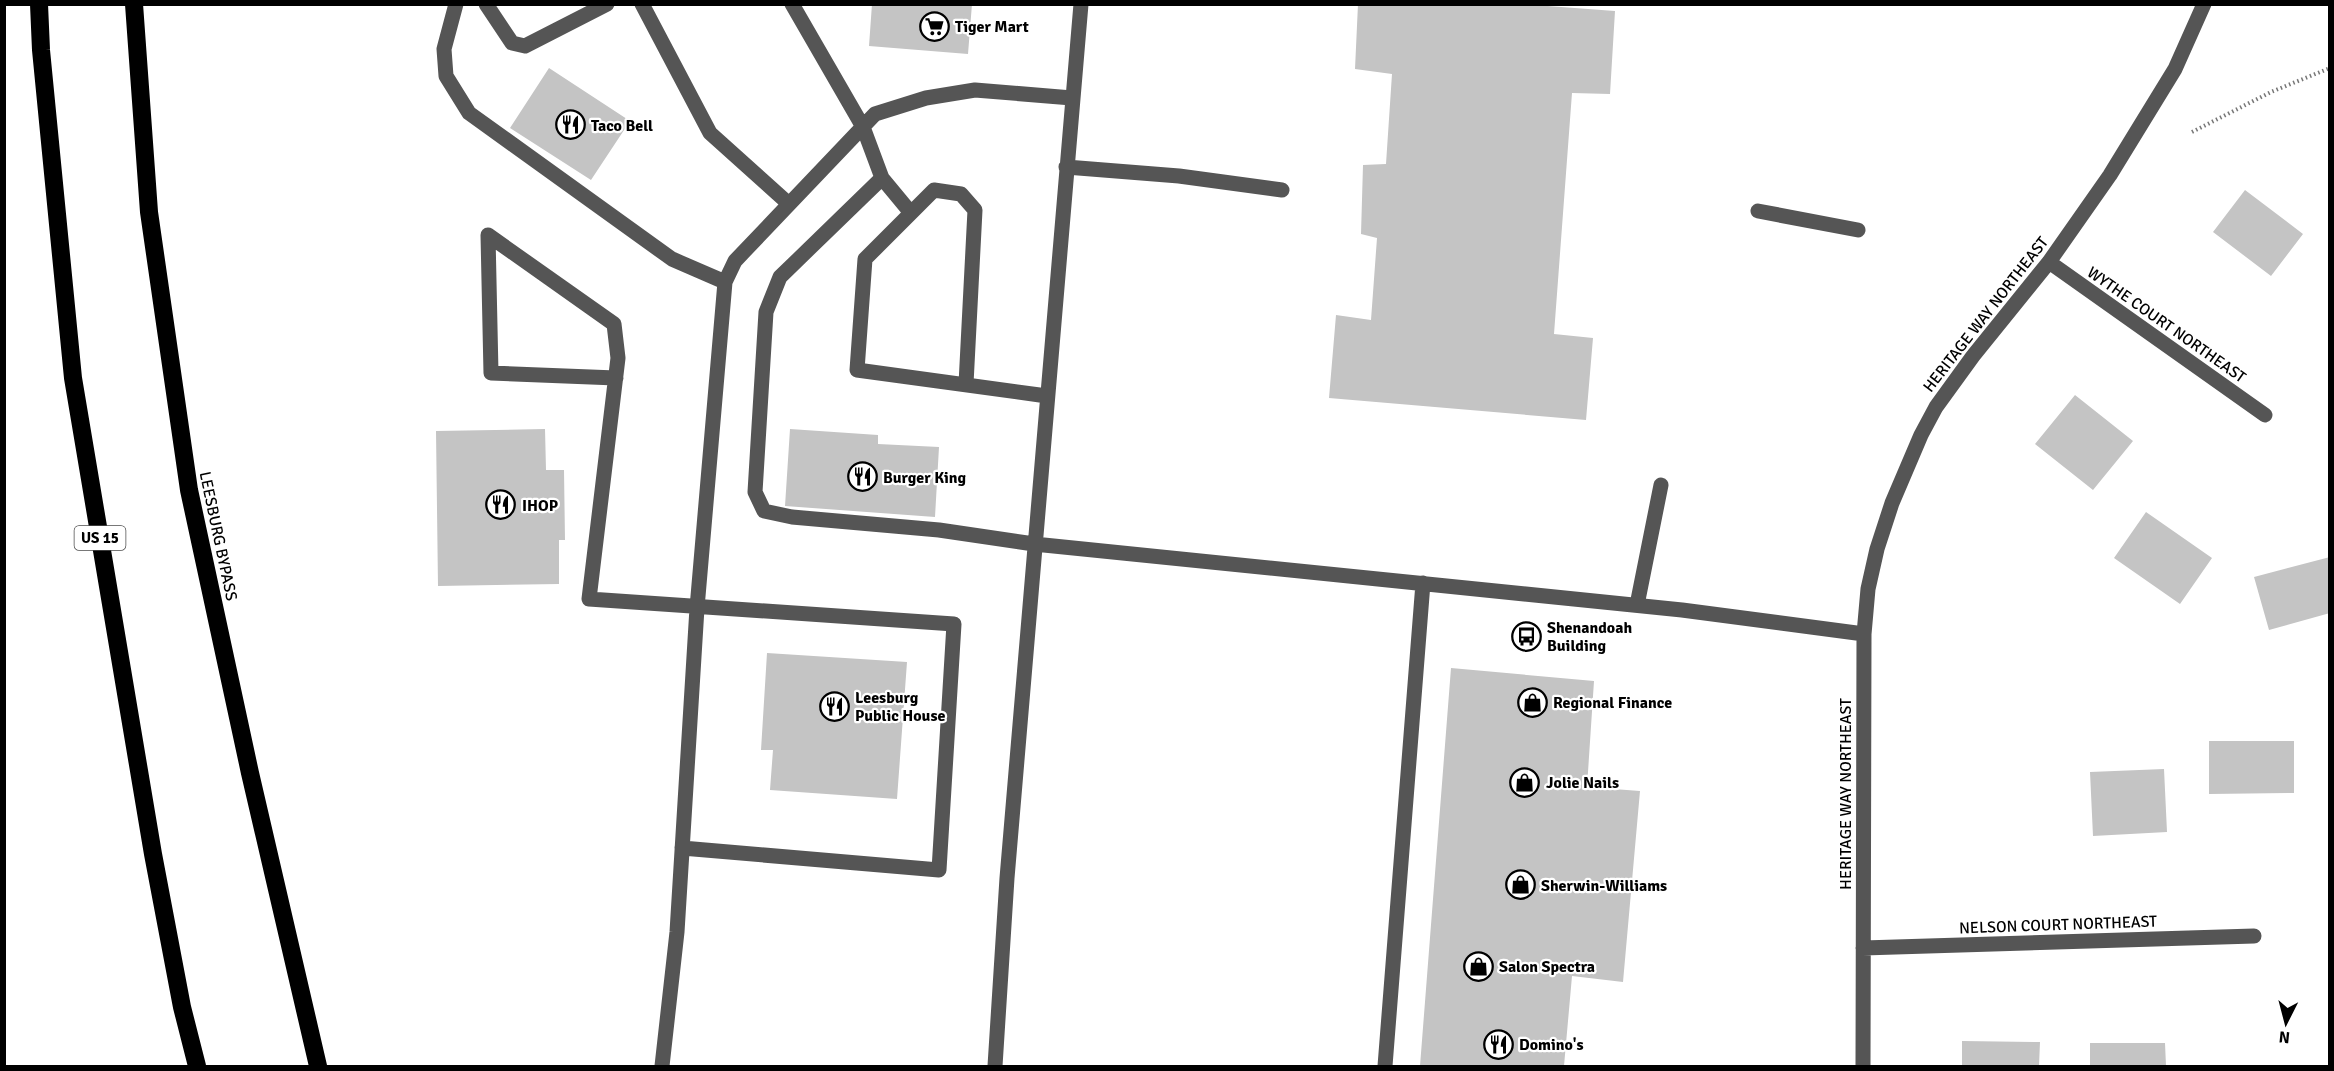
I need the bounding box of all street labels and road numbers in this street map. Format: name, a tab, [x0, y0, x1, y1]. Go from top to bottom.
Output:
street label: HERITAGE WAY NORTHEAST	[1919, 233, 2053, 396]
street label: WYTHE COURT NORTHEAST	[2083, 262, 2250, 387]
street label: LEESBURG BYPASS	[195, 470, 242, 603]
road number: US 15	[74, 526, 126, 550]
street label: HERITAGE WAY NORTHEAST	[1836, 698, 1856, 890]
street label: NELSON COURT NORTHEAST	[1959, 912, 2157, 938]

